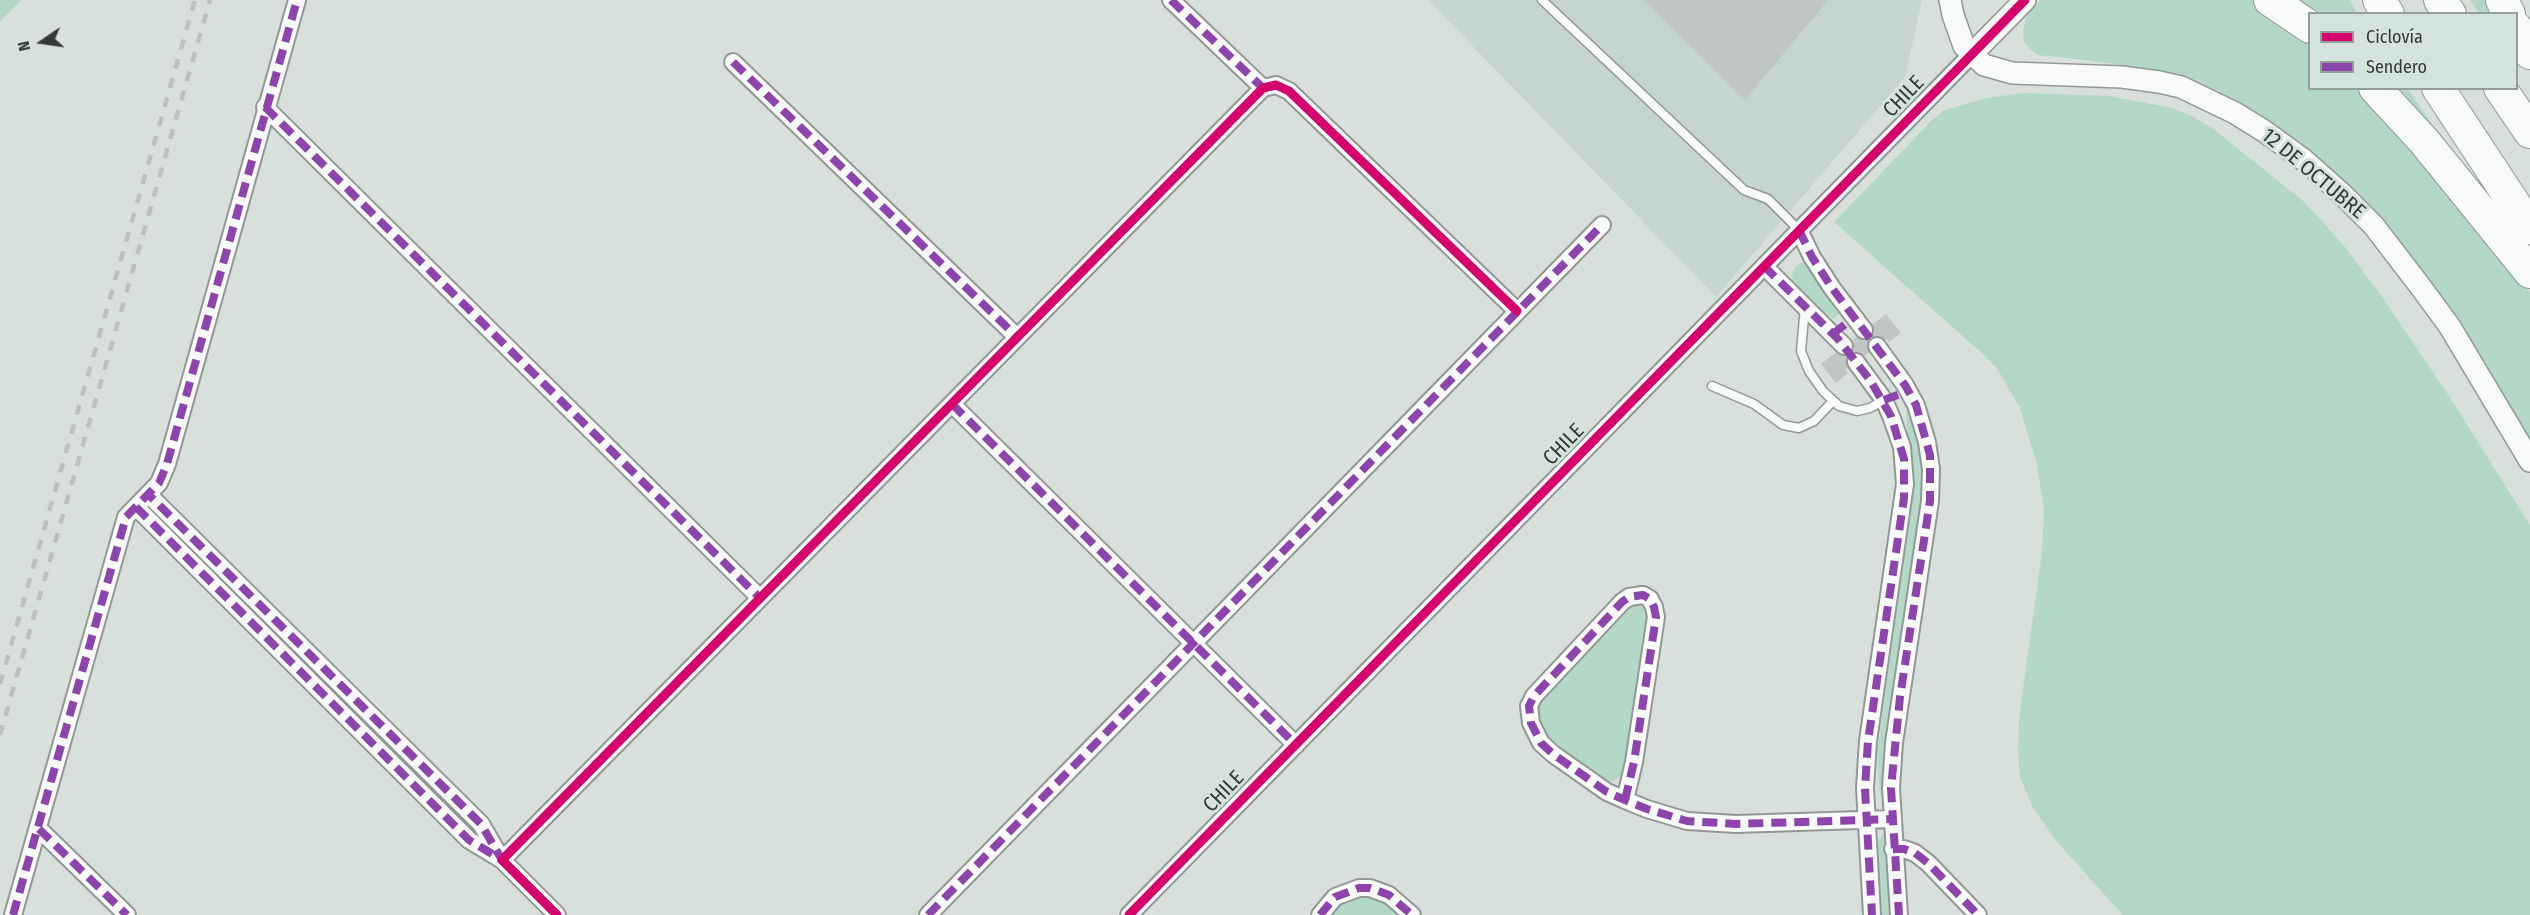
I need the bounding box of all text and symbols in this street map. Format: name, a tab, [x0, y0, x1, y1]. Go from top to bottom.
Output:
north arrow	[12, 12, 72, 72]
legend	[2308, 12, 2518, 90]
text: Ciclovía	[2366, 26, 2423, 48]
text: N	[14, 39, 34, 53]
text: Sendero	[2366, 56, 2427, 78]
street label: CHILE	[1878, 71, 1930, 123]
street label: 12 DE OCTUBRE	[2256, 123, 2370, 225]
street label: CHILE	[1538, 419, 1590, 471]
street label: CHILE	[1198, 766, 1250, 818]

